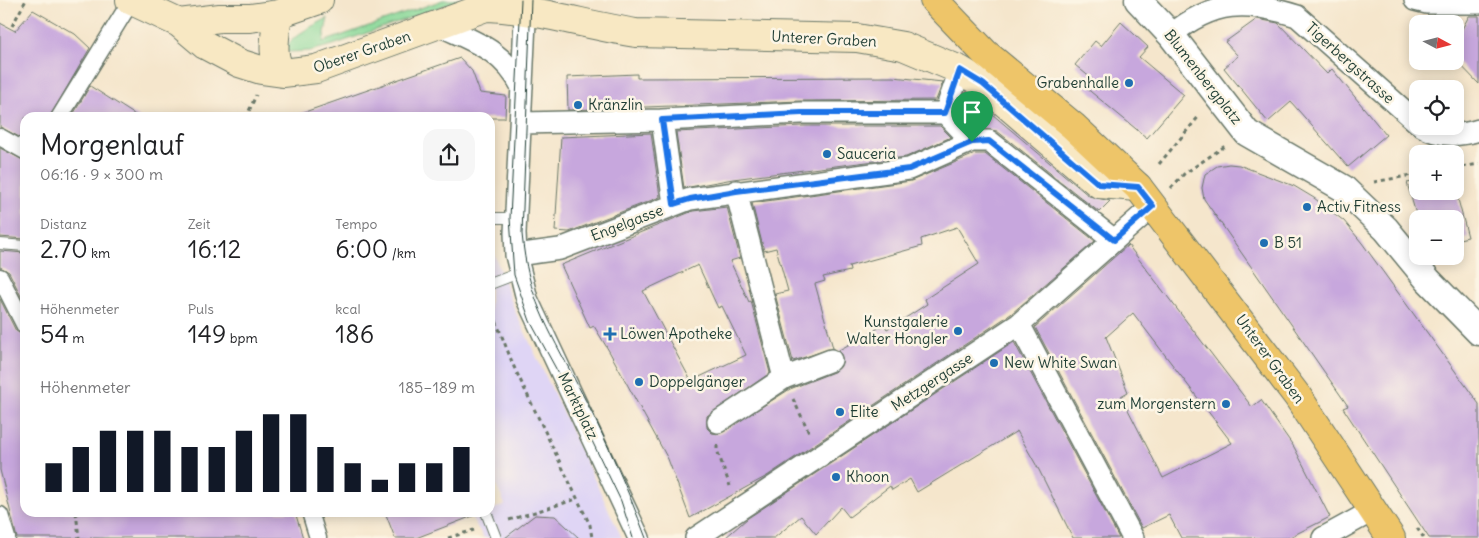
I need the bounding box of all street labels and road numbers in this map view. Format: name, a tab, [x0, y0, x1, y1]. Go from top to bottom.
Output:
street label: Tigerbergstrasse	[1302, 18, 1399, 107]
street label: Blumenbergplatz	[1160, 25, 1246, 128]
street label: Oberer Graben	[311, 26, 413, 77]
street label: Unterer Graben	[771, 26, 878, 51]
street label: Engelgasse	[588, 200, 666, 245]
street label: Unterer Graben	[1232, 310, 1309, 407]
street label: Metzgergasse	[887, 348, 976, 415]
street label: Marktplatz	[554, 369, 603, 442]

